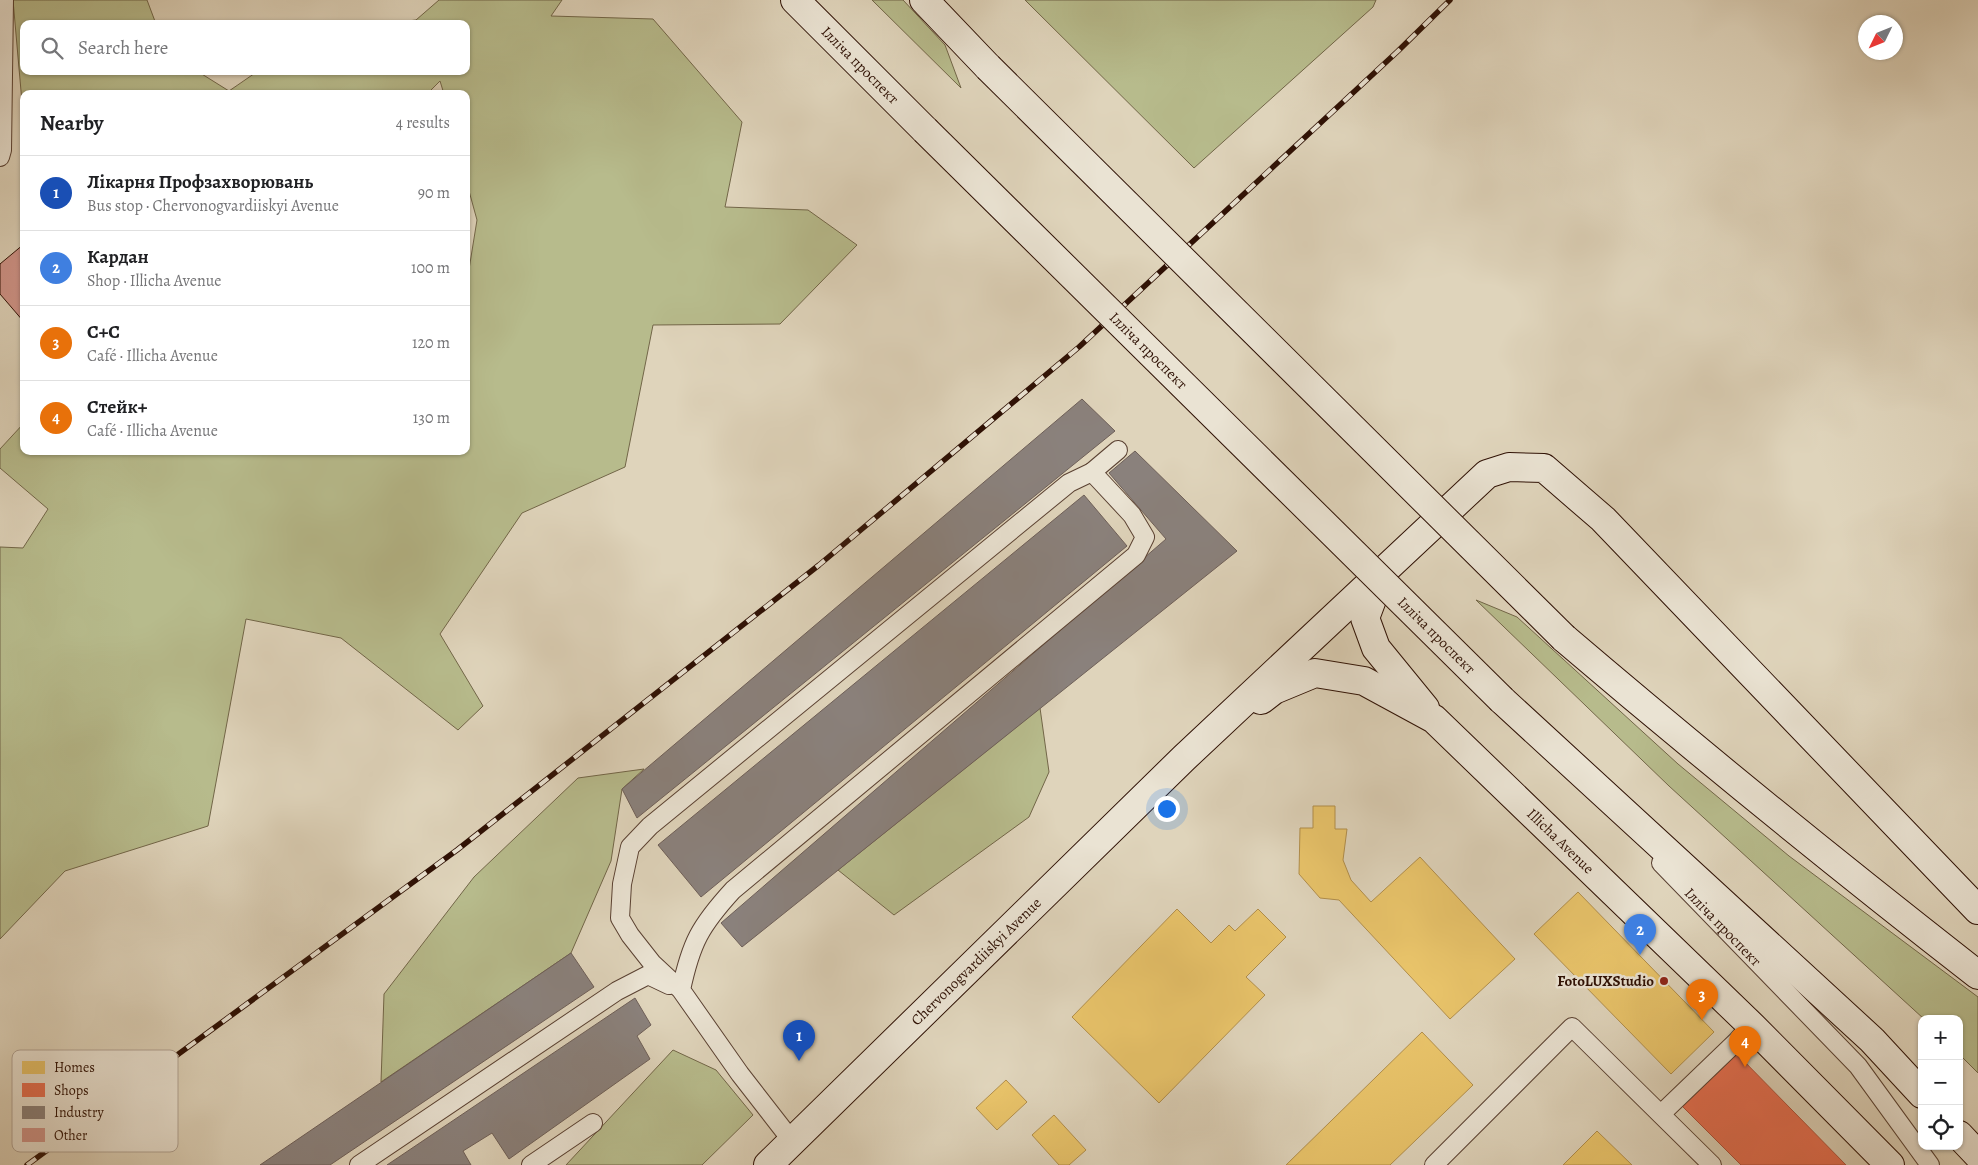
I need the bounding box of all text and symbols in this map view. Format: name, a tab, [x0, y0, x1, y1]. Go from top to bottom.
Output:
north arrow	[1858, 15, 1903, 60]
search box	[20, 20, 470, 75]
street label: Ілліча проспект	[817, 22, 903, 108]
icon: search	[38, 34, 66, 62]
text: Search here	[78, 35, 168, 61]
text: Nearby	[40, 109, 103, 137]
text: 4 results	[396, 112, 450, 134]
text: Лікарня Профзахворювань	[87, 169, 313, 195]
text: 1	[53, 182, 59, 204]
text: 90 m	[418, 182, 450, 204]
text: Bus stop · Chervonogvardiiskyi Avenue	[87, 195, 339, 217]
text: Кардан	[87, 244, 149, 270]
text: 2	[52, 257, 60, 279]
text: 100 m	[411, 257, 450, 279]
text: Shop · Illicha Avenue	[87, 270, 221, 292]
street label: Ілліча проспект	[1105, 308, 1192, 394]
text: C+C	[87, 319, 120, 345]
text: 3	[53, 332, 59, 354]
text: 120 m	[412, 332, 450, 354]
text: Café · Illicha Avenue	[87, 345, 218, 367]
text: Стейк+	[87, 394, 147, 420]
text: 4	[52, 407, 60, 429]
text: 130 m	[413, 407, 450, 429]
text: Café · Illicha Avenue	[87, 420, 218, 442]
street label: Ілліча проспект	[1393, 592, 1480, 679]
your location	[1154, 796, 1180, 822]
street label: Illicha Avenue	[1523, 804, 1599, 878]
street label: Ілліча проспект	[1680, 883, 1766, 971]
street label: Chervonogvardiiskyi Avenue	[906, 893, 1046, 1030]
pin: 2	[1624, 914, 1656, 955]
place label: FotoLUXStudio	[1557, 971, 1654, 991]
marker: FotoLUXStudio	[1658, 975, 1670, 987]
pin: 3	[1686, 979, 1718, 1020]
map controls	[1918, 1015, 1963, 1150]
button: +	[1918, 1015, 1963, 1060]
pin: 1	[783, 1020, 815, 1061]
pin: 4	[1729, 1026, 1761, 1067]
legend	[12, 1050, 178, 1152]
text: Homes	[54, 1058, 95, 1077]
button: −	[1918, 1060, 1963, 1105]
text: Shops	[54, 1081, 89, 1100]
text: Industry	[54, 1103, 104, 1122]
button: locate	[1918, 1105, 1963, 1150]
text: Other	[54, 1126, 88, 1145]

